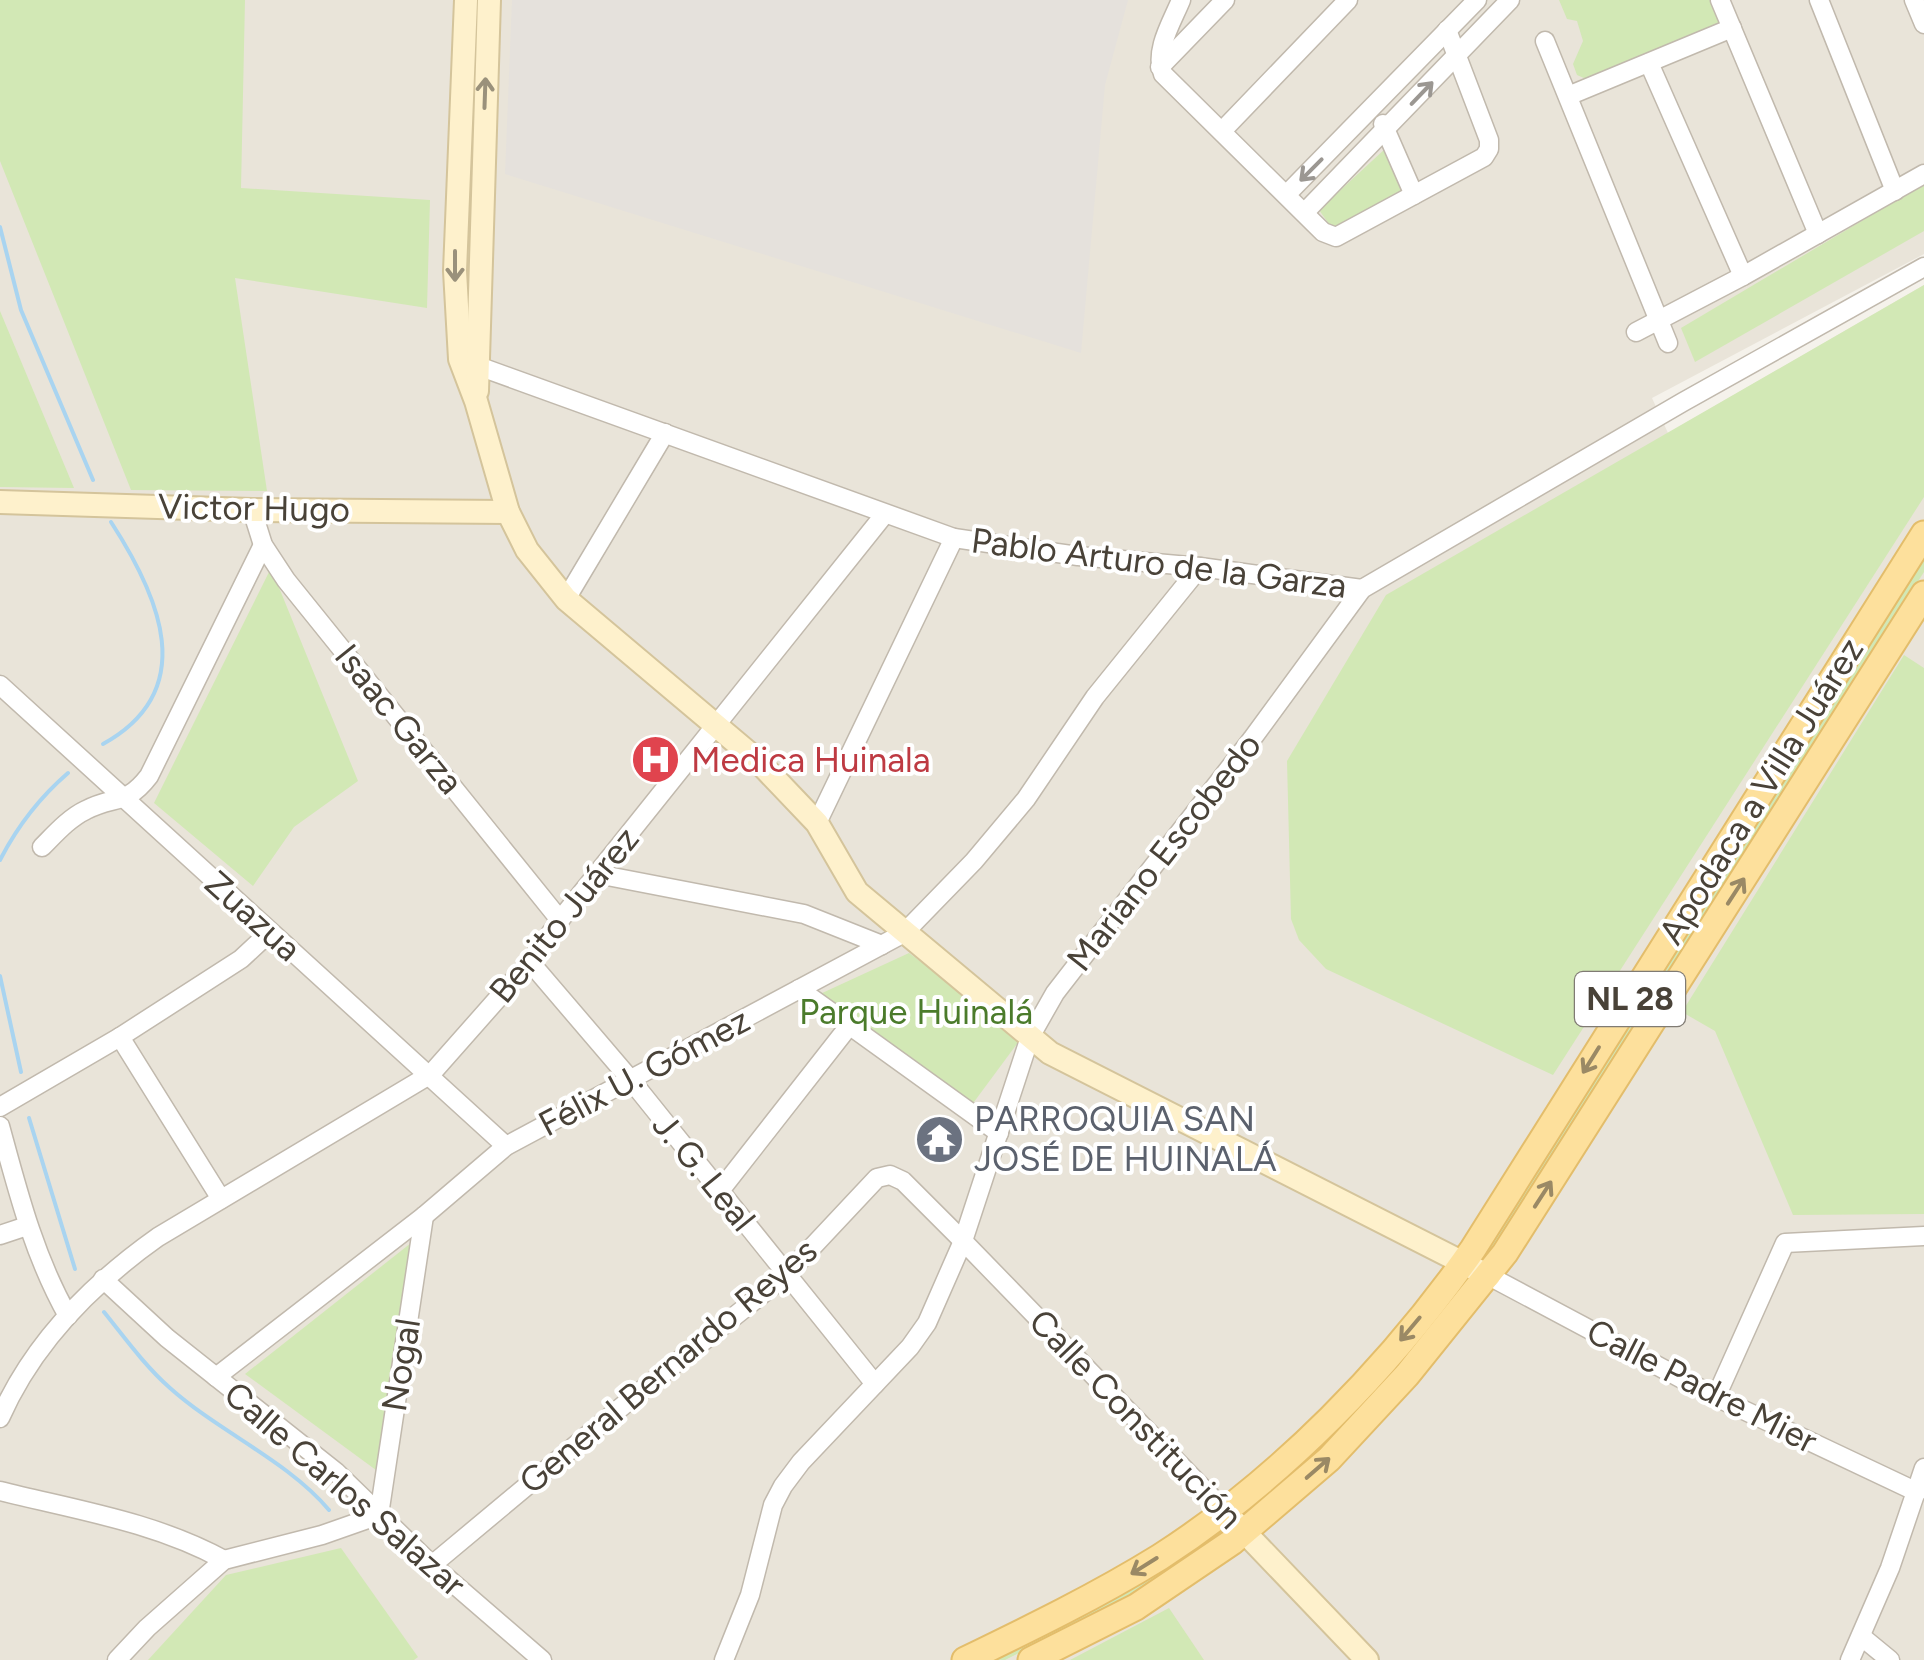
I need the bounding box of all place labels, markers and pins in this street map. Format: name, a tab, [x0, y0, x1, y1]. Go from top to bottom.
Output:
hospital icon: Medica Huinala	[630, 734, 682, 786]
place label: Medica Huinala	[691, 739, 931, 781]
place label: PARROQUIA SAN JOSÉ DE HUINALÁ	[974, 1098, 1277, 1180]
temple icon: PARROQUIA SAN JOSÉ DE HUINALÁ	[913, 1113, 965, 1165]

